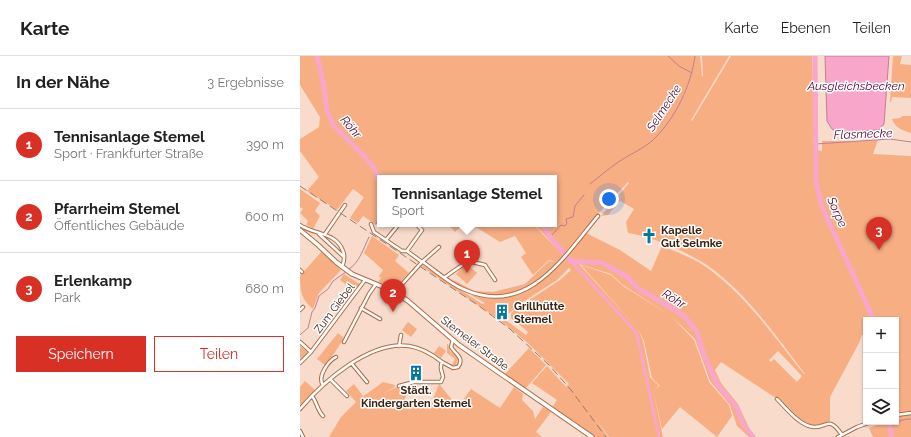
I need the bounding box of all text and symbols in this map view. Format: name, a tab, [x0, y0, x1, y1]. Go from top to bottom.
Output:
text: Karte	[20, 17, 69, 39]
text: Karte	[724, 20, 759, 36]
text: Ebenen	[781, 20, 831, 36]
text: Teilen	[853, 20, 891, 36]
text: In der Nähe	[16, 72, 110, 92]
text: 3 Ergebnisse	[207, 75, 284, 90]
water label: Ausgleichsbecken	[806, 79, 905, 93]
water label: Selmecke	[643, 82, 685, 135]
water label: Röhr	[337, 113, 365, 142]
water label: Flasmecke	[833, 126, 893, 142]
text: Tennisanlage Stemel	[54, 128, 205, 146]
text: 1	[26, 137, 32, 152]
text: 390 m	[246, 137, 284, 152]
text: Sport · Frankfurter Straße	[54, 146, 203, 161]
popup	[377, 175, 557, 227]
text: Tennisanlage Stemel	[392, 185, 542, 203]
your location	[599, 189, 619, 209]
water label: Sorpe	[824, 194, 850, 230]
text: Pfarrheim Stemel	[54, 200, 180, 218]
text: Sport	[392, 203, 424, 218]
text: 2	[25, 209, 33, 224]
text: 600 m	[245, 209, 284, 224]
pin: 3	[866, 217, 892, 250]
text: Öffentliches Gebäude	[54, 218, 184, 233]
place label: Kapelle Gut Selmke	[661, 224, 723, 250]
church icon: Kapelle Gut Selmke	[640, 227, 658, 245]
pin: 1	[454, 240, 480, 273]
text: Erlenkamp	[54, 272, 132, 290]
pin: 2	[380, 279, 406, 312]
text: 3	[25, 281, 33, 296]
text: 680 m	[245, 281, 284, 296]
street label: Zum Giebel	[311, 281, 357, 336]
water label: Röhr	[660, 286, 689, 312]
text: Park	[54, 290, 81, 305]
place label: Grillhütte Stemel	[514, 300, 565, 326]
building icon: Grillhütte Stemel	[493, 303, 511, 321]
street label: Stemeler Straße	[438, 314, 512, 373]
map controls	[863, 317, 899, 425]
button: +	[863, 317, 899, 353]
button: Speichern	[16, 336, 146, 372]
button: Teilen	[154, 336, 284, 372]
button: −	[863, 353, 899, 389]
building icon: Städt. Kindergarten Stemel	[407, 364, 425, 382]
place label: Städt. Kindergarten Stemel	[361, 384, 471, 410]
button: layers	[863, 389, 899, 425]

